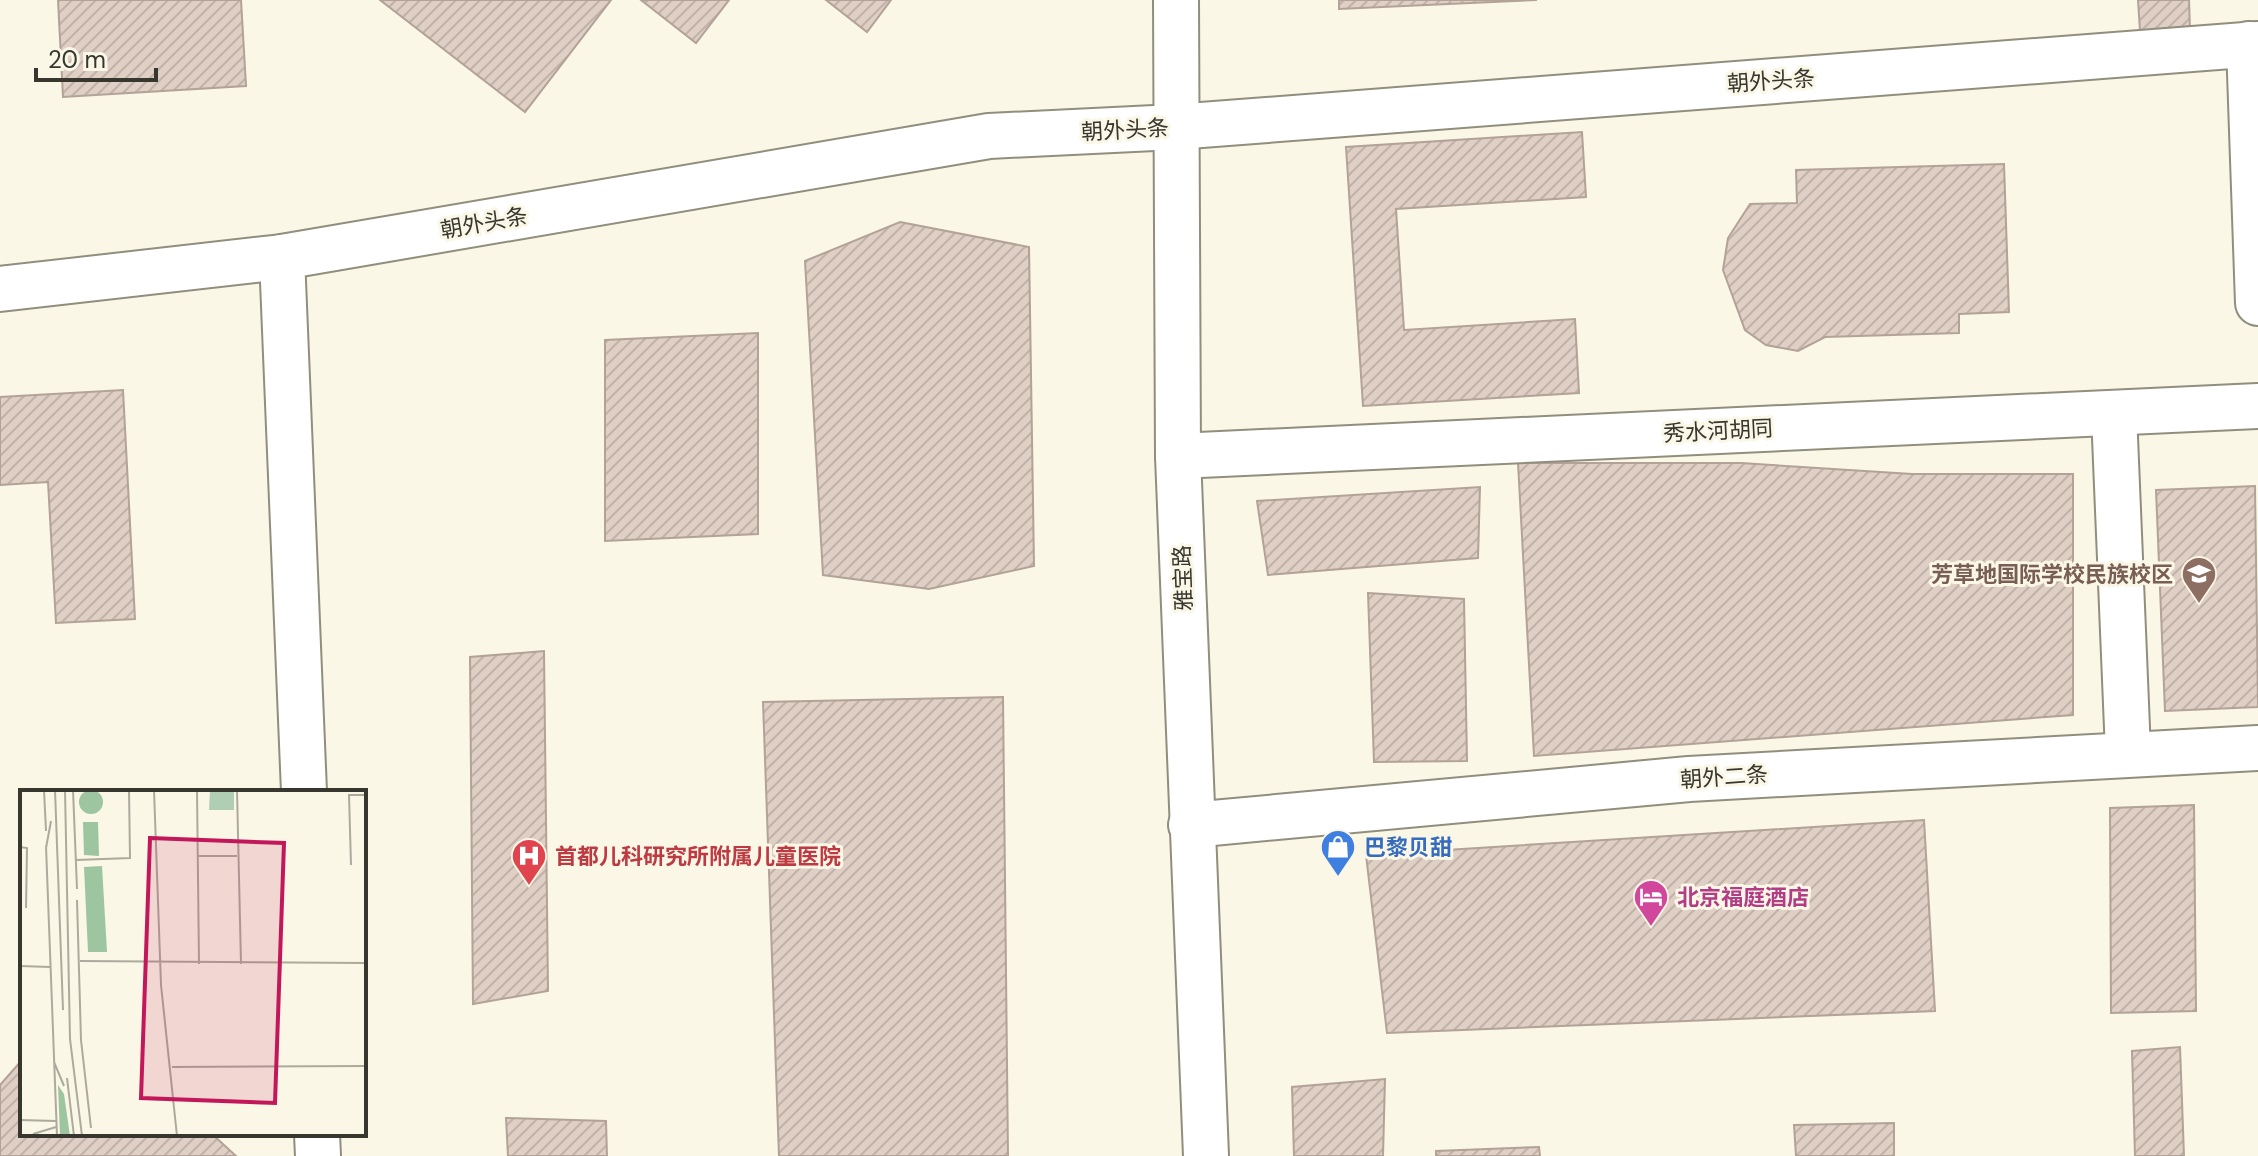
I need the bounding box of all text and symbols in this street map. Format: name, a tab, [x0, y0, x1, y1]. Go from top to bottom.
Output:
scale bar	[36, 32, 156, 82]
text: 20 m	[48, 44, 106, 75]
street label: 朝外头条	[1726, 63, 1816, 99]
street label: 朝外头条	[1080, 113, 1170, 147]
street label: 朝外头条	[438, 201, 530, 245]
street label: 秀水河胡同	[1662, 414, 1774, 448]
street label: 雅宝路	[1167, 545, 1199, 611]
school or university icon: 芳草地国际学校民族校区	[2180, 555, 2218, 605]
place label: 芳草地国际学校民族校区	[1931, 560, 2173, 589]
street label: 朝外二条	[1679, 759, 1769, 795]
inset map	[20, 790, 366, 1136]
shop icon: 巴黎贝甜	[1319, 828, 1357, 878]
place label: 巴黎贝甜	[1364, 833, 1452, 862]
hospital icon: 首都儿科研究所附属儿童医院	[510, 837, 548, 887]
place label: 首都儿科研究所附属儿童医院	[555, 842, 841, 871]
hotel icon: 北京福庭酒店	[1632, 878, 1670, 928]
place label: 北京福庭酒店	[1677, 883, 1809, 912]

